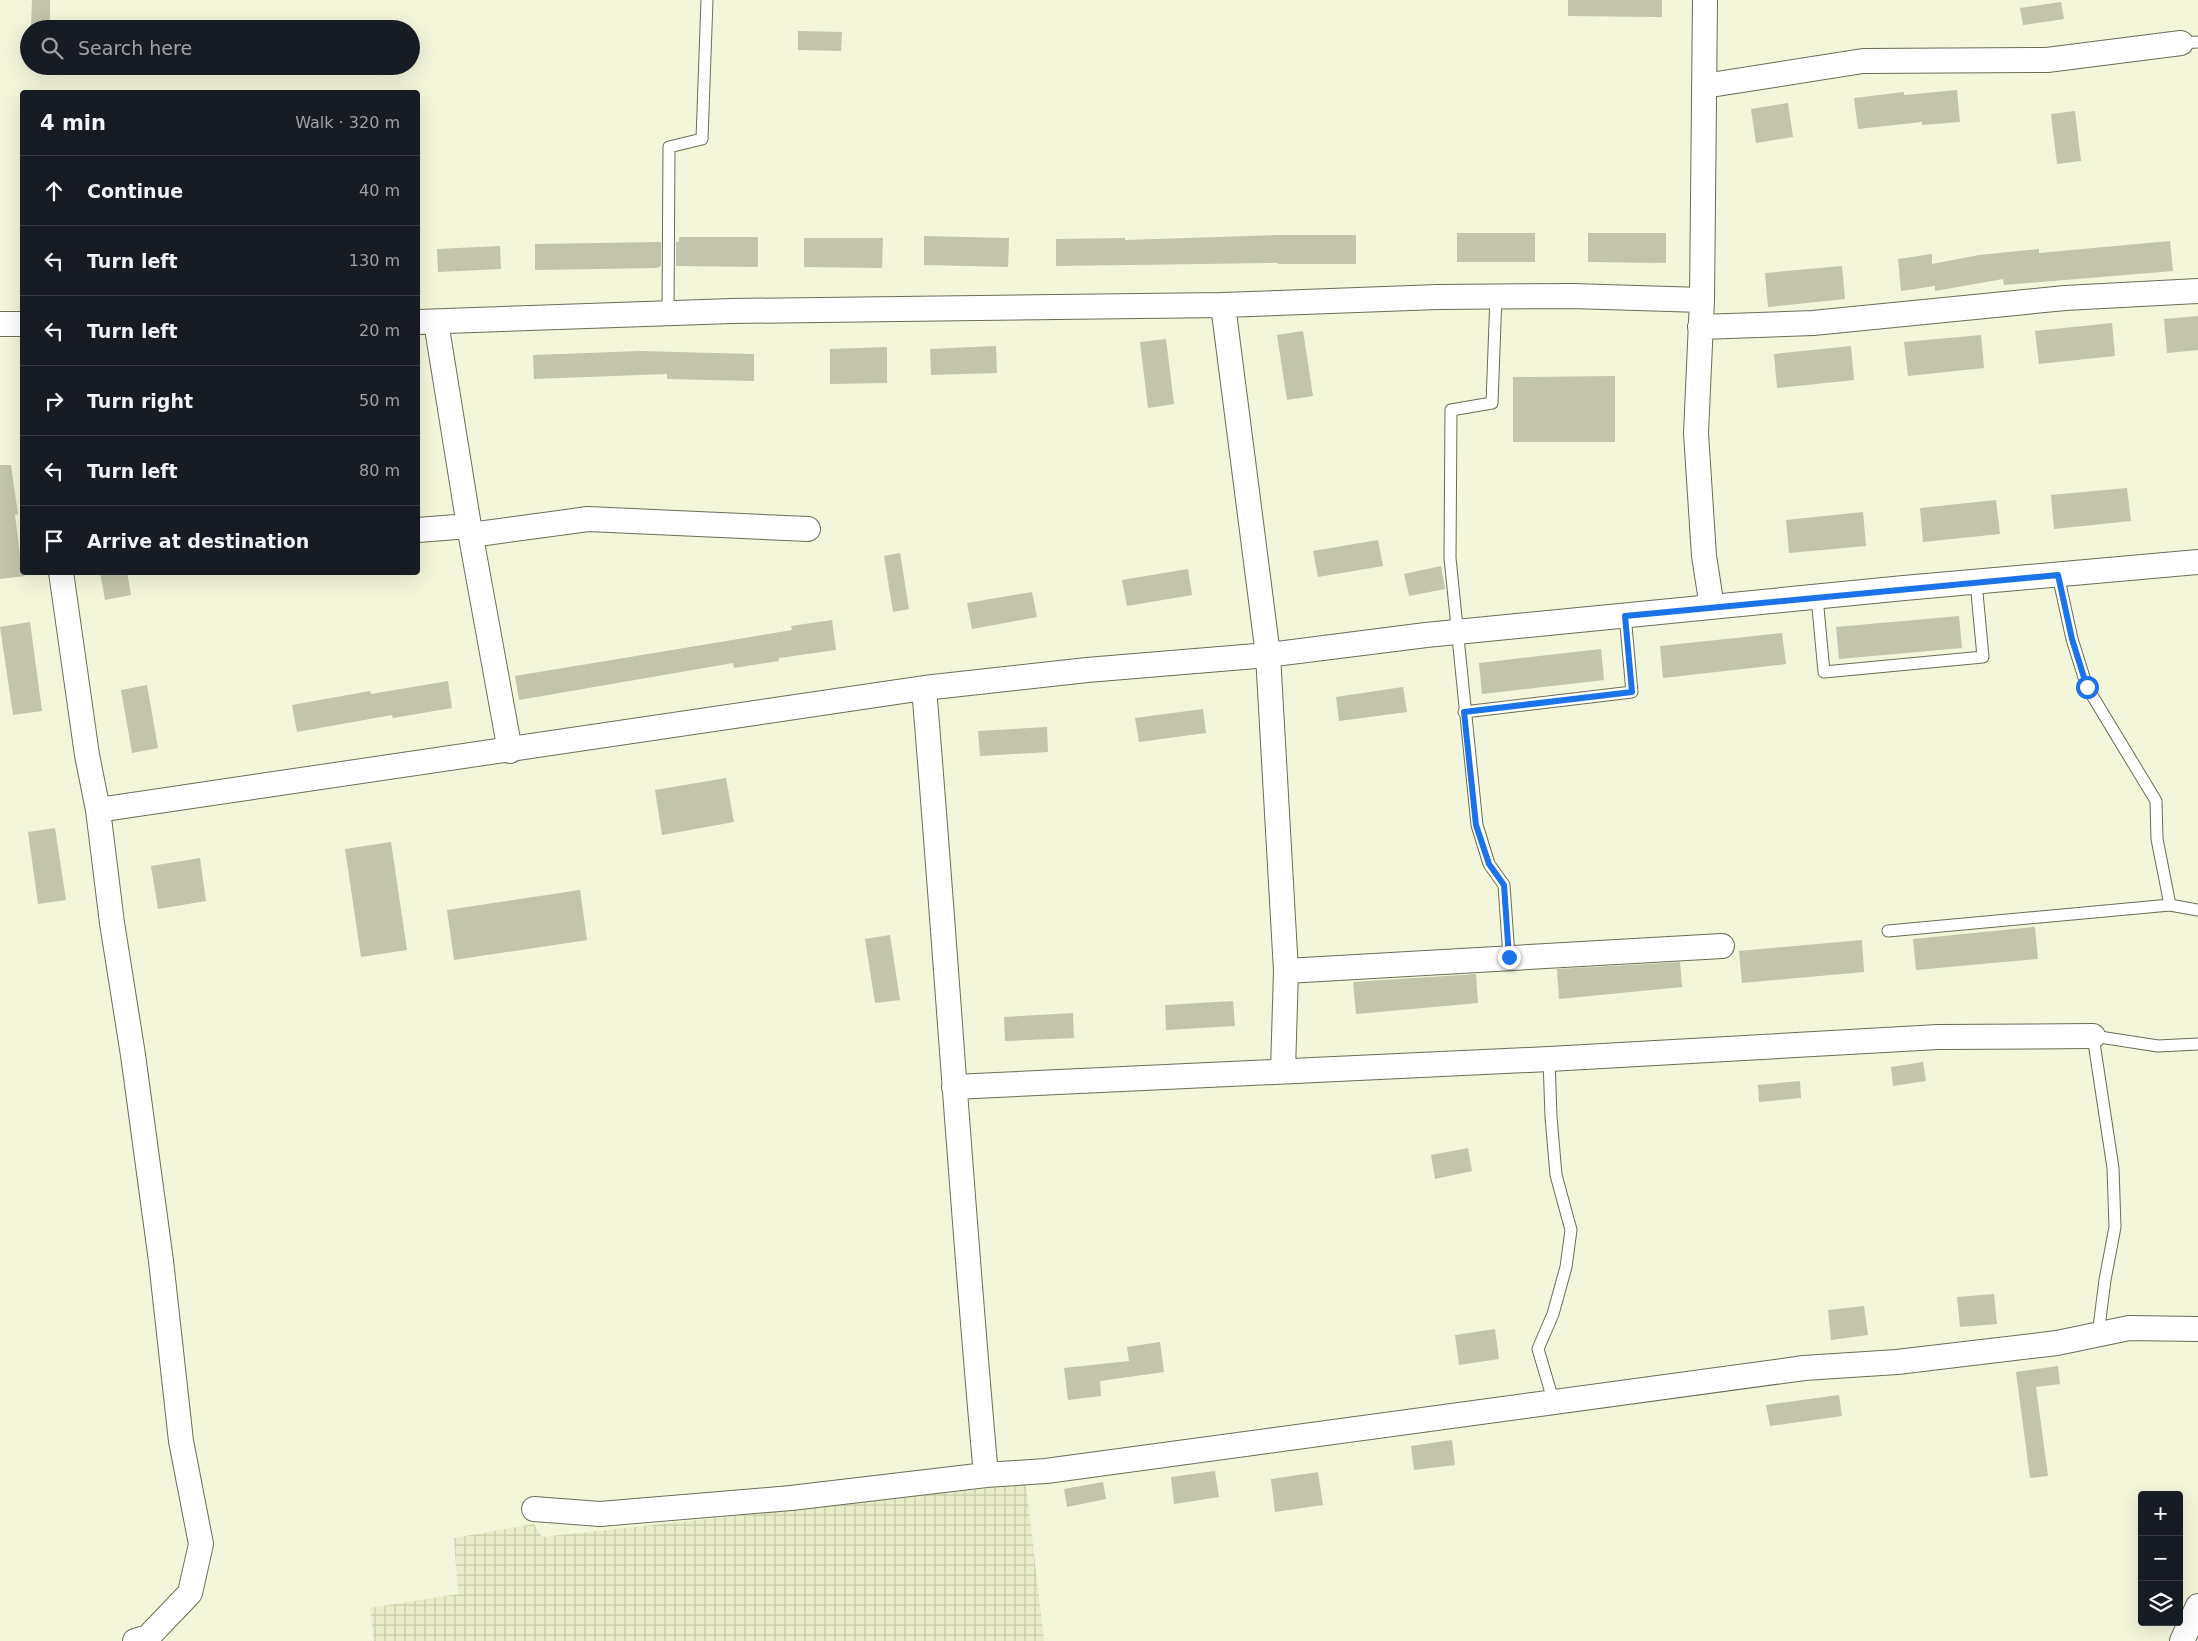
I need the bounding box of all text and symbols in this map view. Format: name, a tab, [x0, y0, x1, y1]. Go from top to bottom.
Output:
search box	[20, 20, 420, 75]
icon: search	[38, 34, 66, 62]
text: Search here	[78, 37, 192, 59]
text: 4 min	[40, 111, 106, 135]
text: Walk · 320 m	[295, 113, 400, 132]
icon: ahead	[40, 177, 68, 205]
text: Continue	[87, 180, 183, 202]
text: 40 m	[359, 181, 400, 200]
icon: left	[40, 247, 68, 275]
text: Turn left	[87, 250, 178, 272]
text: 130 m	[349, 251, 400, 270]
icon: left	[40, 317, 68, 345]
text: Turn left	[87, 320, 178, 342]
text: 20 m	[359, 321, 400, 340]
icon: right	[40, 387, 68, 415]
text: Turn right	[87, 390, 193, 412]
text: 50 m	[359, 391, 400, 410]
icon: left	[40, 457, 68, 485]
text: Turn left	[87, 460, 178, 482]
text: 80 m	[359, 461, 400, 480]
icon: arrive	[40, 527, 68, 555]
text: Arrive at destination	[87, 530, 309, 552]
route start	[2076, 676, 2099, 699]
route end	[1498, 946, 1521, 969]
map controls	[2138, 1491, 2183, 1626]
button: +	[2138, 1491, 2183, 1536]
button: −	[2138, 1536, 2183, 1581]
button: layers	[2138, 1581, 2183, 1626]

